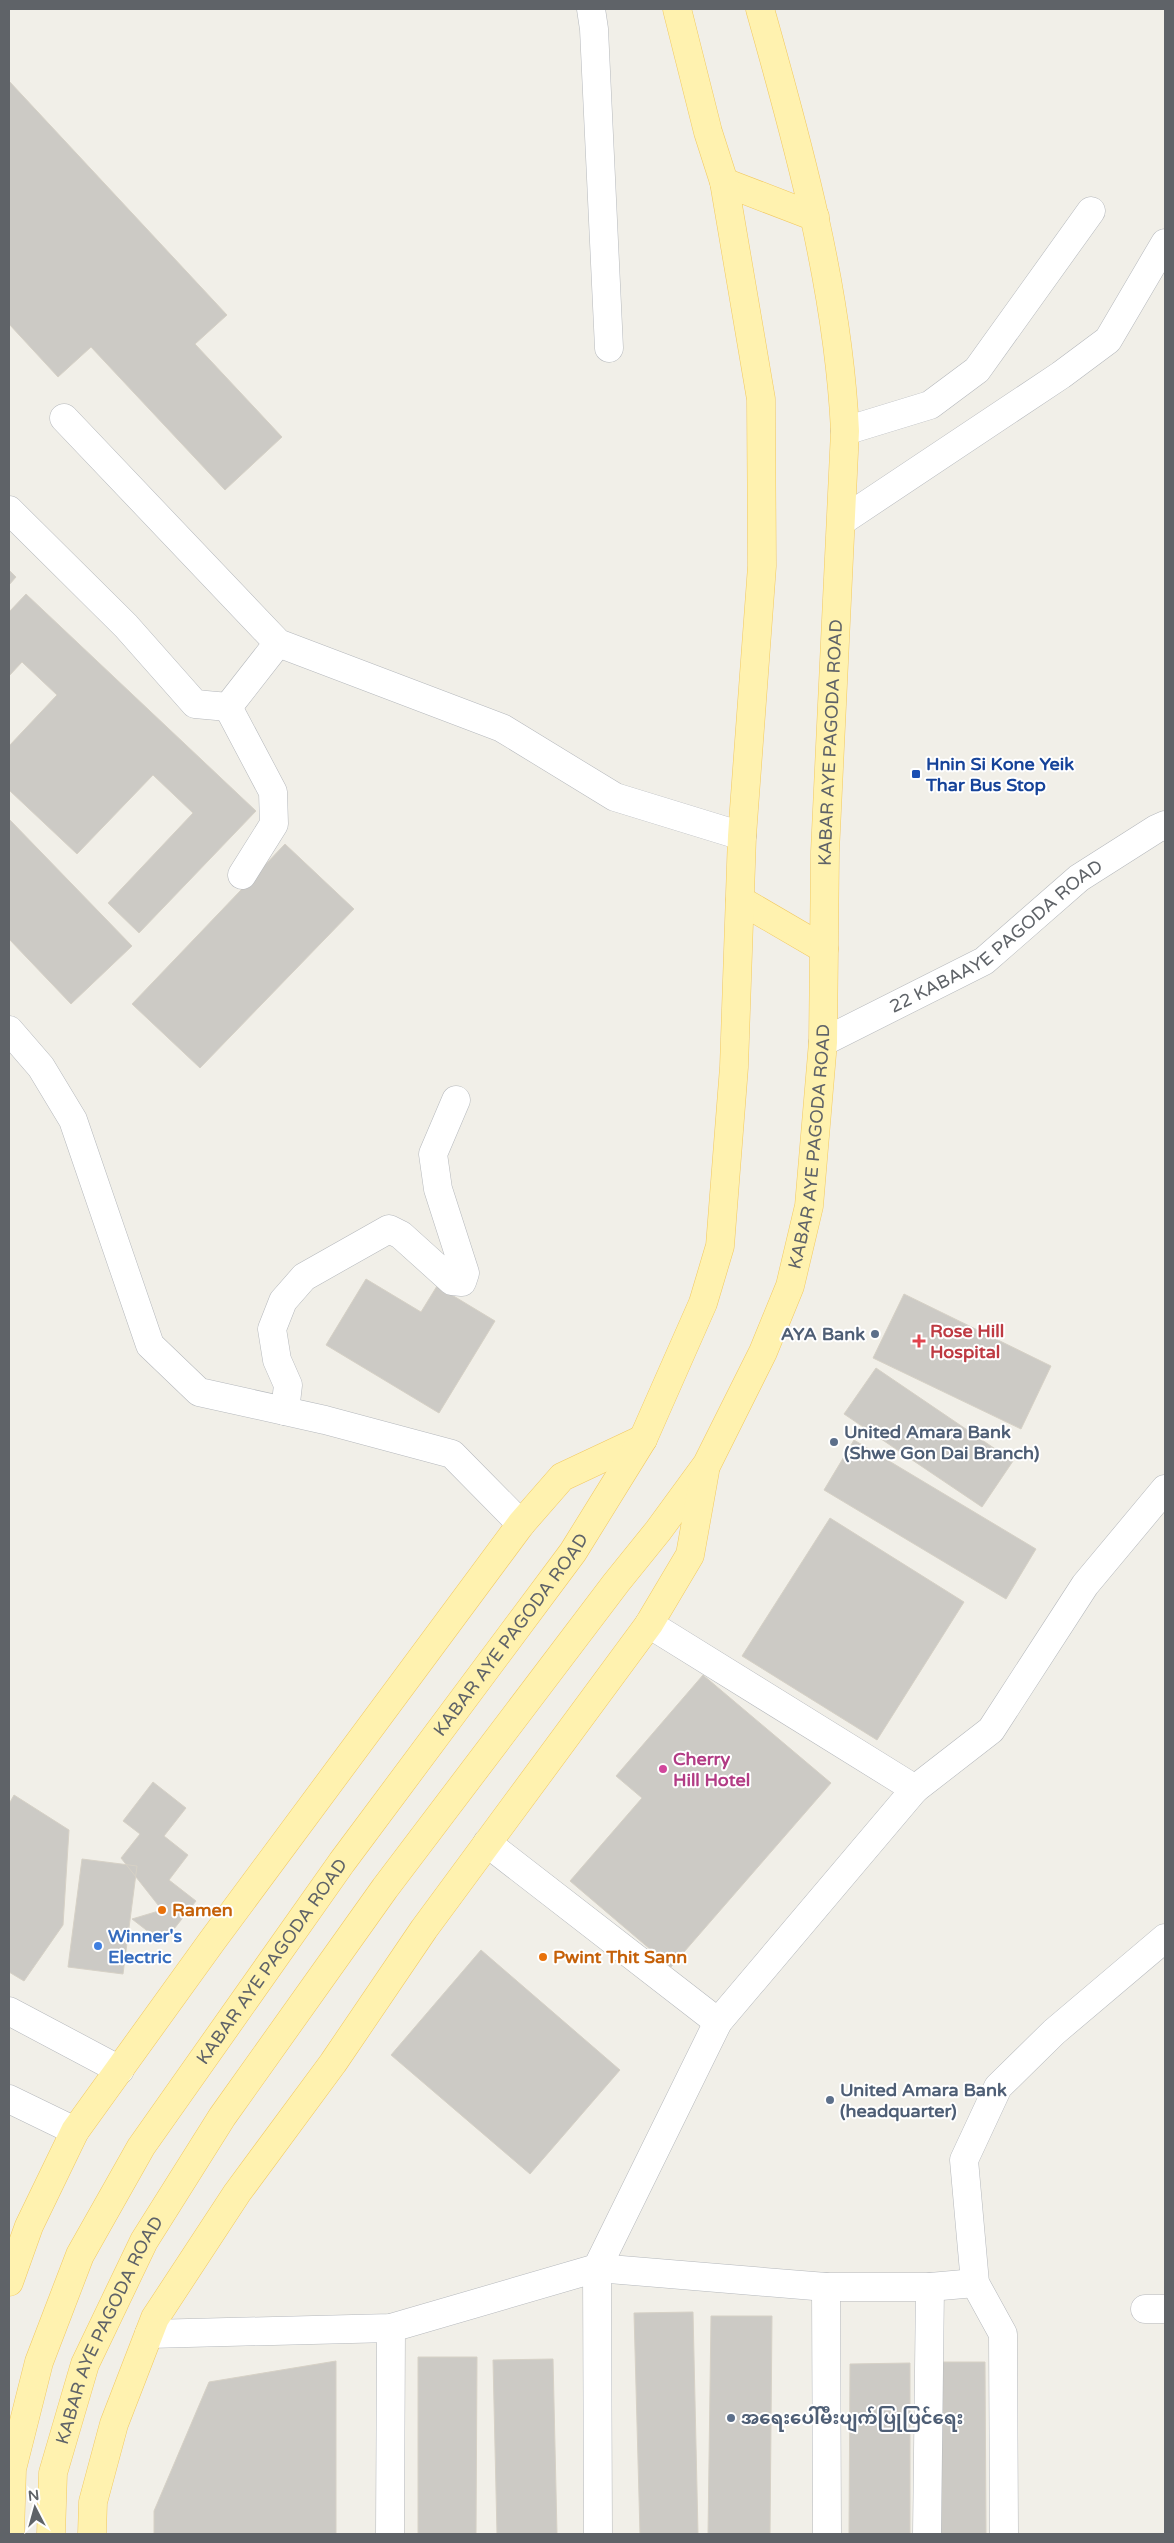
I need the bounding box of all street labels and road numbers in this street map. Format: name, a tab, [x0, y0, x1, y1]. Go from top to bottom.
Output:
street label: KABAR AYE PAGODA ROAD	[814, 619, 847, 866]
street label: 22 KABAAYE PAGODA ROAD	[886, 855, 1107, 1018]
street label: KABAR AYE PAGODA ROAD	[783, 1024, 834, 1271]
street label: KABAR AYE PAGODA ROAD	[429, 1529, 593, 1740]
street label: KABAR AYE PAGODA ROAD	[192, 1854, 352, 2069]
street label: KABAR AYE PAGODA ROAD	[51, 2212, 168, 2447]

